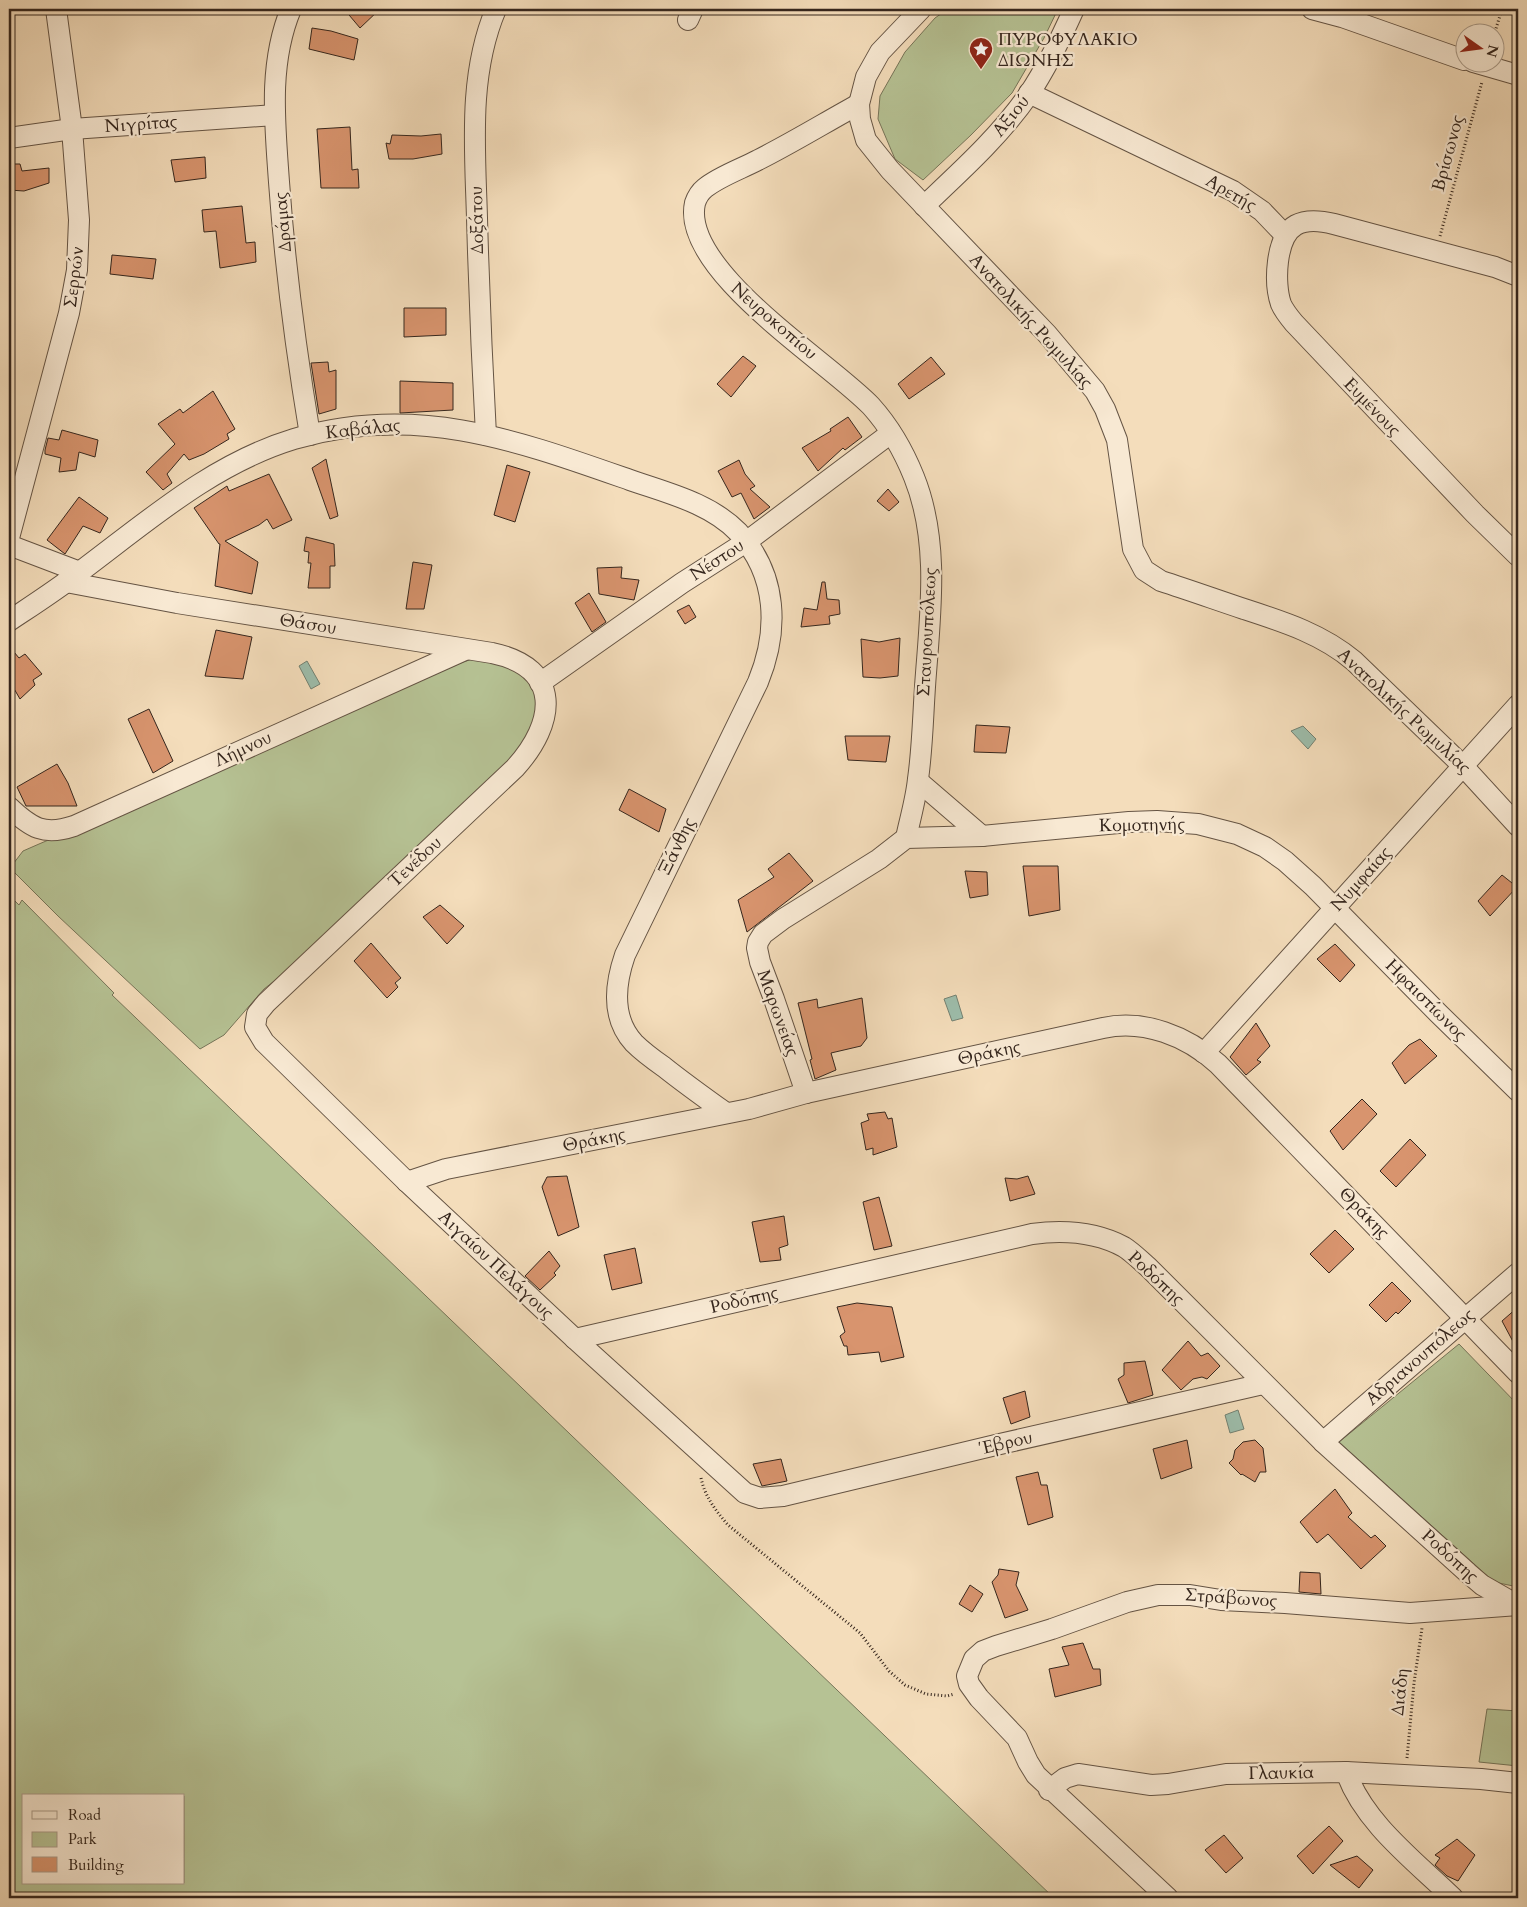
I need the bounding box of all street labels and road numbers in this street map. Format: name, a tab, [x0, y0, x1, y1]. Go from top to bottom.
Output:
street label: Αξιού	[987, 90, 1035, 142]
street label: Νιγρίτας	[104, 109, 178, 139]
street label: Βρίσωνος	[1426, 112, 1470, 194]
street label: Αρετής	[1201, 168, 1261, 218]
street label: Δοξάτου	[464, 186, 490, 254]
street label: Δράμας	[268, 191, 298, 253]
street label: Σερρών	[58, 245, 90, 309]
street label: Ανατολικής Ρωμυλίας	[963, 248, 1099, 394]
street label: Νευροκοπίου	[725, 276, 823, 366]
street label: Ευμένους	[1338, 372, 1407, 442]
street label: Καβάλας	[324, 413, 402, 445]
street label: Νέστου	[685, 533, 749, 587]
street label: Σταυρουπόλεως	[911, 567, 943, 697]
street label: Θάσου	[278, 607, 338, 641]
street label: Ανατολικής Ρωμυλίας	[1332, 642, 1476, 780]
street label: Λήμνου	[210, 725, 276, 773]
street label: Κομοτηνής	[1099, 812, 1186, 838]
street label: Ξάνθης	[652, 813, 702, 879]
street label: Τενέδου	[383, 831, 447, 893]
street label: Νυμφαίας	[1325, 841, 1397, 917]
street label: Ηφαιστίωνος	[1380, 954, 1473, 1047]
street label: Μαρωνείας	[751, 966, 805, 1060]
street label: Θράκης	[955, 1034, 1023, 1072]
street label: Θράκης	[560, 1122, 628, 1158]
street label: Θράκης	[1333, 1181, 1395, 1245]
street label: Αιγαίου Πελάγους	[433, 1205, 559, 1325]
street label: Ροδόπης	[1122, 1245, 1190, 1311]
street label: Ροδόπης	[707, 1280, 781, 1320]
street label: Αδριανουπόλεως	[1360, 1302, 1480, 1411]
street label: Έβρου	[976, 1425, 1035, 1461]
street label: Ροδόπης	[1416, 1524, 1484, 1589]
street label: Στράβωνος	[1184, 1582, 1278, 1614]
street label: Διάδη	[1385, 1667, 1415, 1717]
street label: Γλαυκία	[1248, 1760, 1314, 1786]

